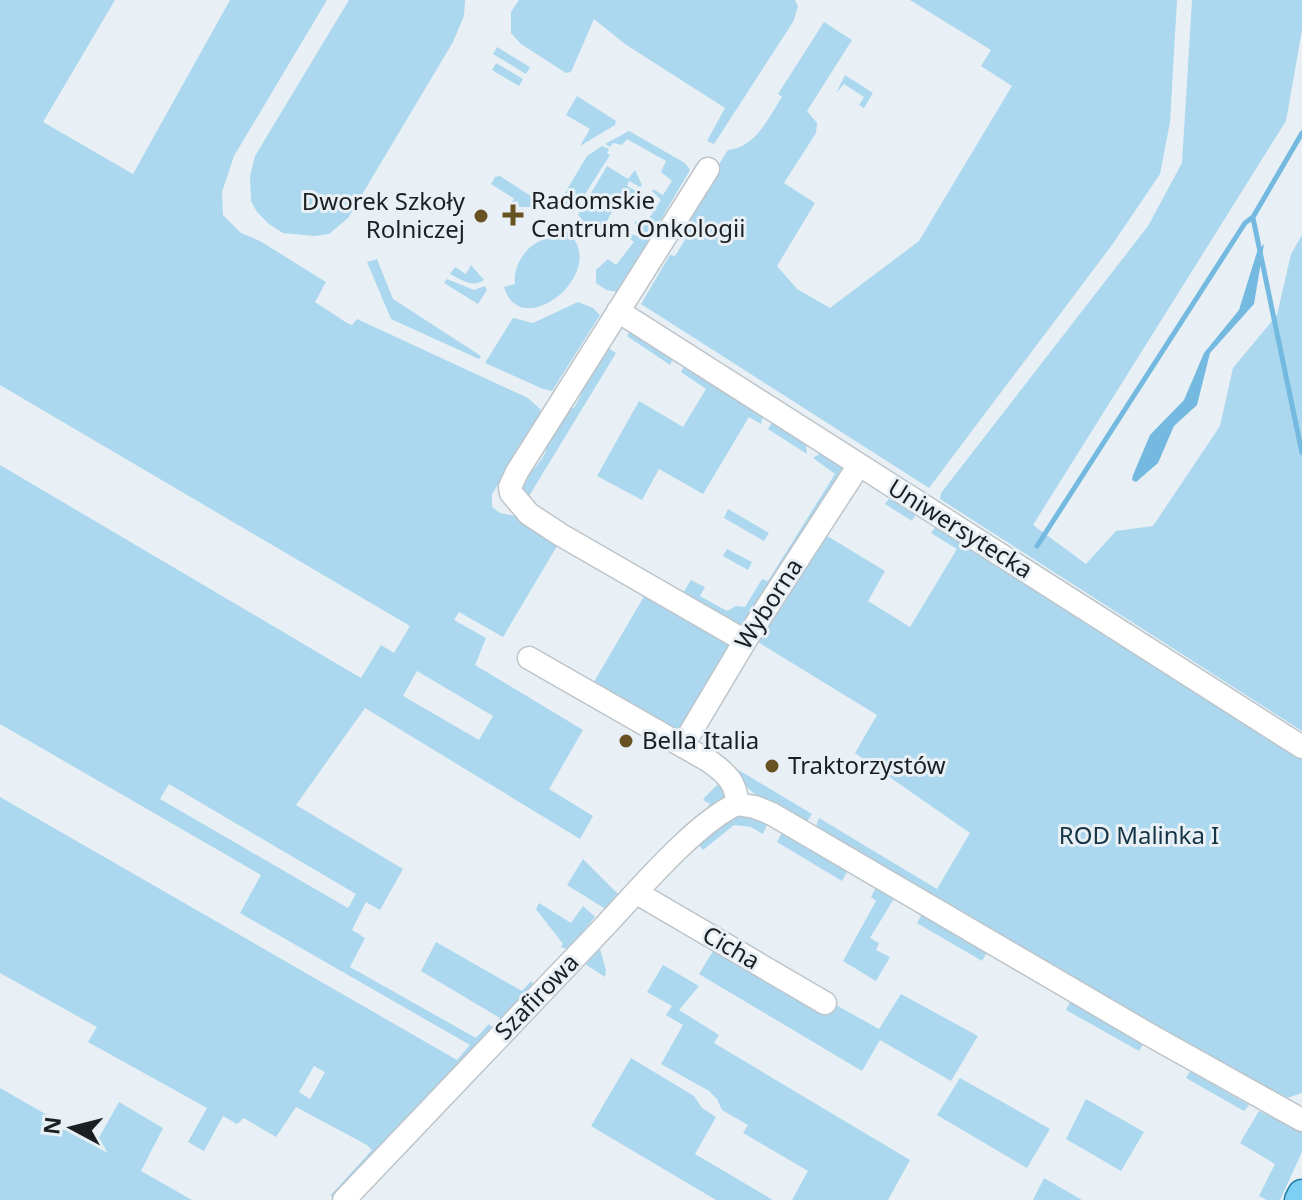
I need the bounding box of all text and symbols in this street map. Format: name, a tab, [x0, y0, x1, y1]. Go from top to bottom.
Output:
place label: Radomskie Centrum Onkologii	[531, 183, 745, 244]
place label: Dworek Szkoły Rolniczej	[302, 184, 466, 245]
marker: Radomskie Centrum Onkologii	[502, 204, 524, 226]
marker: Dworek Szkoły Rolniczej	[472, 207, 490, 225]
street label: Uniwersytecka	[882, 470, 1039, 585]
street label: Wyborna	[726, 551, 809, 655]
place label: Bella Italia	[642, 723, 759, 756]
marker: Bella Italia	[617, 732, 635, 750]
place label: Traktorzystów	[788, 748, 946, 781]
marker: Traktorzystów	[763, 757, 781, 775]
park label: ROD Malinka I	[1059, 818, 1219, 851]
street label: Cicha	[697, 917, 766, 976]
street label: Szafirowa	[486, 946, 585, 1046]
north arrow	[32, 1088, 112, 1168]
text: N	[35, 1115, 67, 1136]

